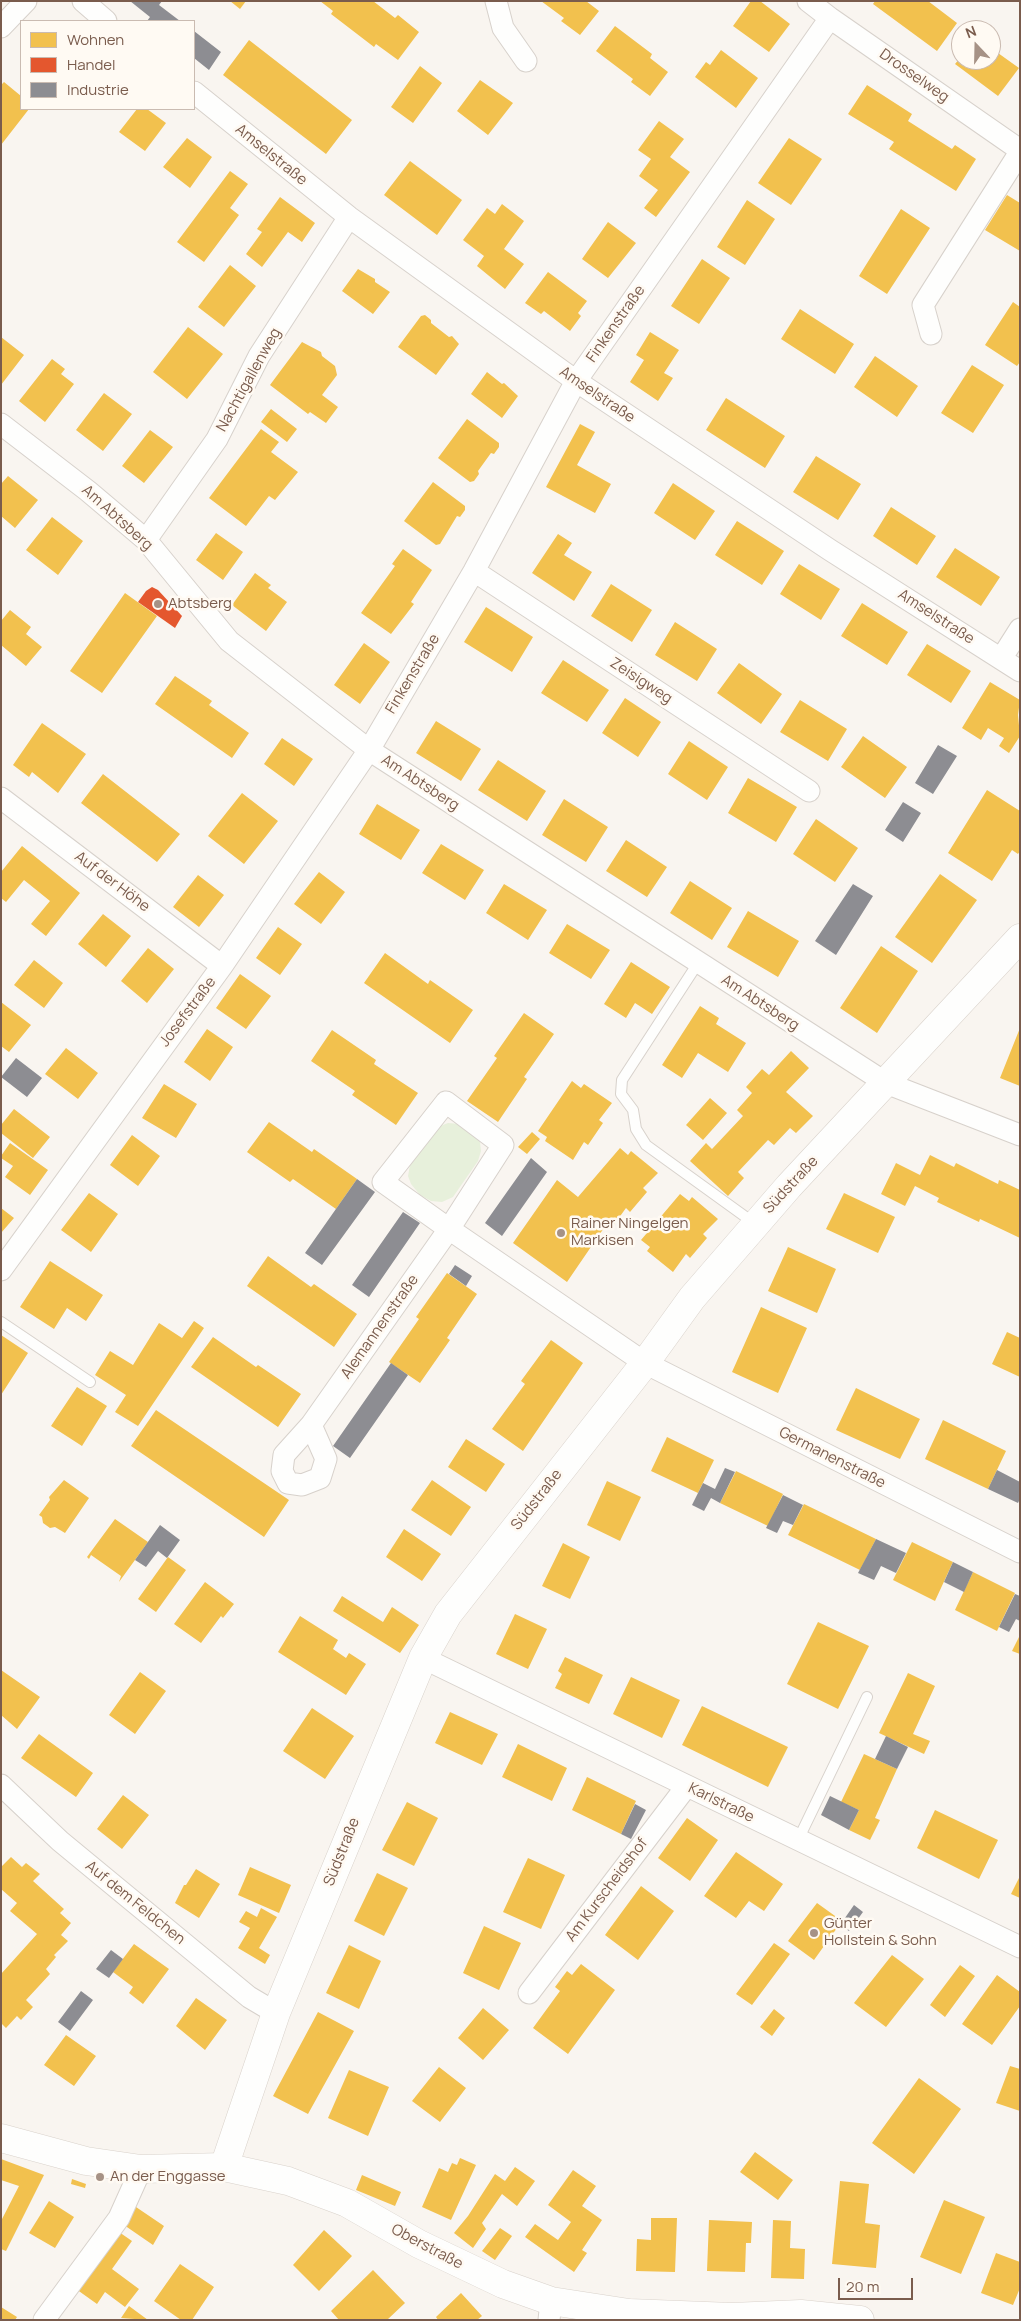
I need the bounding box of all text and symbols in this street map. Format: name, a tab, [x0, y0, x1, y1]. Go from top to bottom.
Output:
legend	[20, 20, 195, 110]
north arrow	[951, 20, 1001, 70]
text: N	[963, 21, 979, 42]
text: Wohnen	[67, 29, 124, 50]
street label: Drosselweg	[876, 45, 952, 107]
text: Handel	[67, 54, 116, 75]
text: Industrie	[67, 79, 129, 100]
street label: Amselstraße	[231, 120, 311, 190]
street label: Finkenstraße	[583, 282, 649, 366]
street label: Nachtigallenweg	[213, 325, 285, 435]
street label: Amselstraße	[556, 363, 638, 427]
street label: Am Abtsberg	[78, 481, 156, 555]
street label: Amselstraße	[894, 586, 978, 648]
place label: Abtsberg	[168, 595, 232, 613]
marker: Abtsberg	[152, 598, 164, 610]
street label: Finkenstraße	[382, 631, 444, 717]
street label: Zeisigweg	[606, 654, 676, 708]
street label: Am Abtsberg	[378, 751, 462, 815]
street label: Auf der Höhe	[71, 848, 153, 916]
street label: Am Abtsberg	[718, 971, 802, 1035]
street label: Josefstraße	[156, 974, 220, 1050]
street label: Südstraße	[760, 1152, 822, 1218]
place label: Rainer Ningelgen Markisen	[571, 1215, 688, 1250]
marker: Rainer Ningelgen Markisen	[555, 1227, 567, 1239]
street label: Alemannenstraße	[337, 1272, 423, 1382]
street label: Germanenstraße	[776, 1423, 888, 1493]
street label: Südstraße	[508, 1466, 566, 1534]
street label: Karlstraße	[685, 1779, 757, 1827]
street label: Südstraße	[320, 1815, 364, 1889]
street label: Am Kurscheidshof	[562, 1835, 652, 1945]
street label: Auf dem Feldchen	[82, 1857, 188, 1949]
place label: Günter Hollstein & Sohn	[824, 1915, 937, 1950]
marker: Günter Hollstein & Sohn	[808, 1927, 820, 1939]
place label: An der Enggasse	[110, 2168, 226, 2186]
marker: An der Enggasse	[94, 2171, 106, 2183]
street label: Oberstraße	[388, 2221, 466, 2273]
scale bar	[841, 2268, 916, 2300]
text: 20 m	[846, 2276, 879, 2297]

